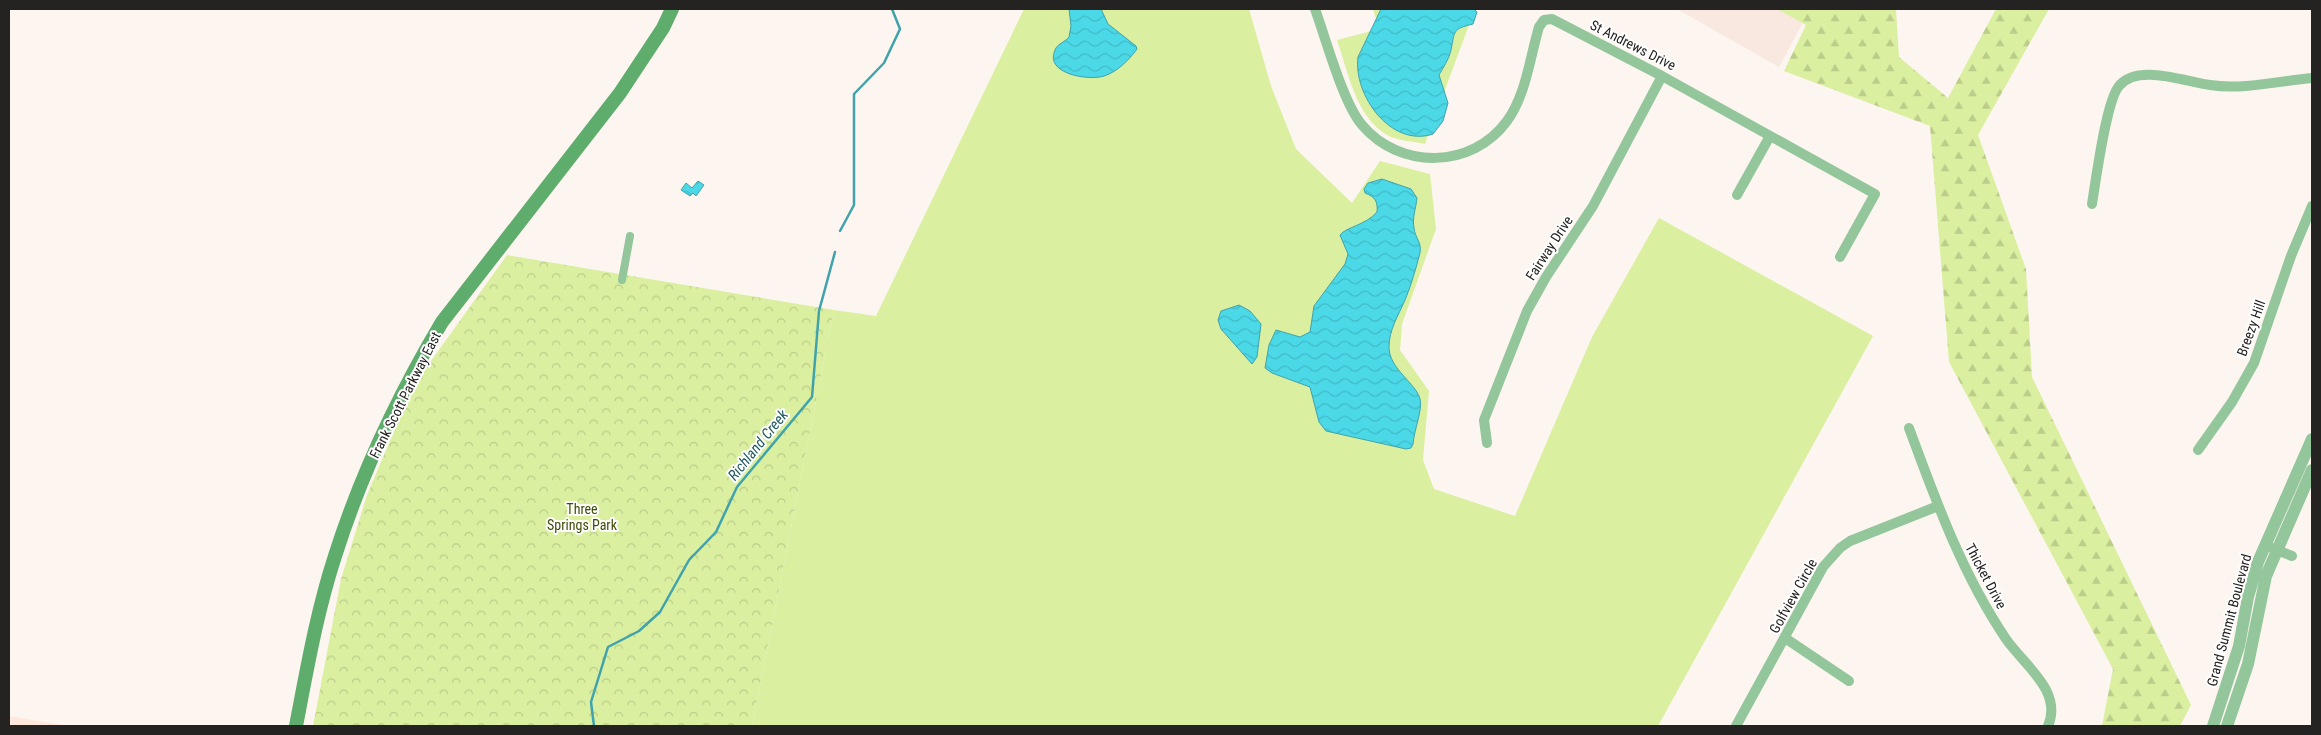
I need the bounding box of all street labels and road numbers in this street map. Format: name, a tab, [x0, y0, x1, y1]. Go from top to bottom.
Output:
street label: St Andrews Drive	[1588, 17, 1679, 74]
street label: Fairway Drive	[1522, 212, 1576, 283]
street label: Breezy Hill	[2233, 298, 2269, 358]
street label: Frank Scott Parkway East	[366, 329, 444, 461]
street label: Thicket Drive	[1962, 541, 2010, 612]
street label: Grand Summit Boulevard	[2204, 552, 2254, 688]
street label: Golfview Circle	[1766, 556, 1820, 636]

